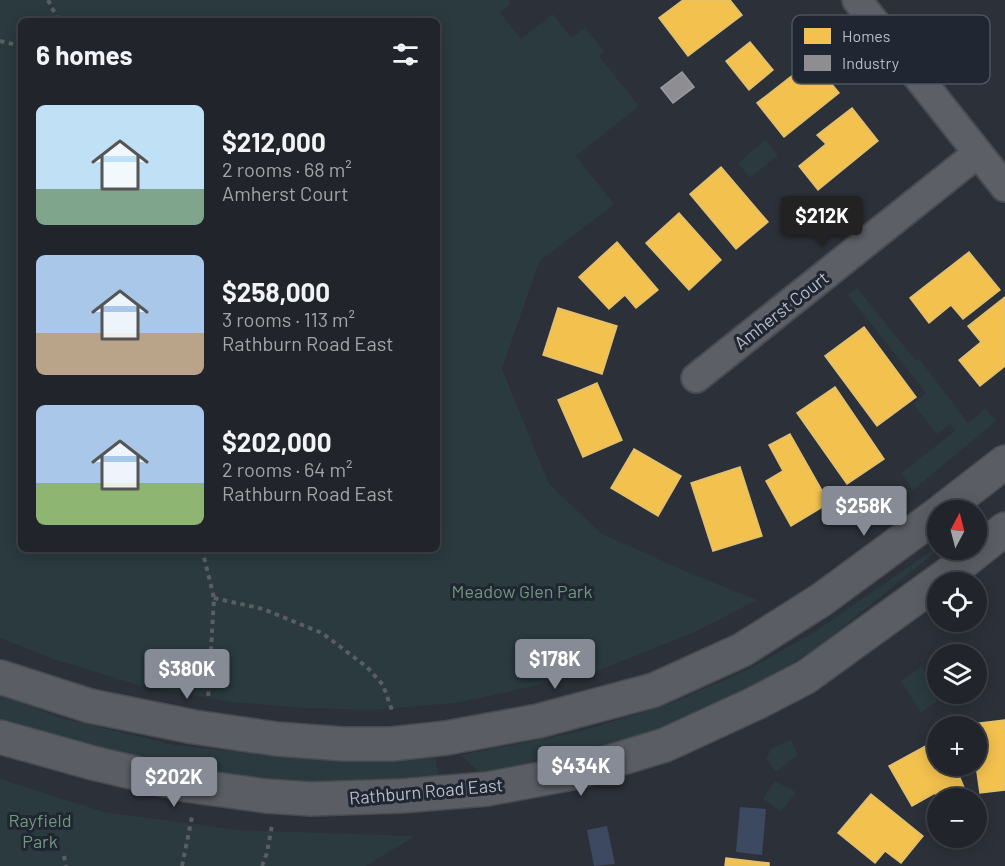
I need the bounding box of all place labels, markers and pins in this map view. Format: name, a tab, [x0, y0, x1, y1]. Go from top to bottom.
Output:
pin: $212K	[780, 196, 864, 247]
pin: $258K	[822, 486, 906, 537]
pin: $178K	[513, 639, 597, 690]
pin: $380K	[145, 649, 229, 700]
pin: $434K	[539, 746, 623, 797]
pin: $202K	[132, 757, 216, 808]

